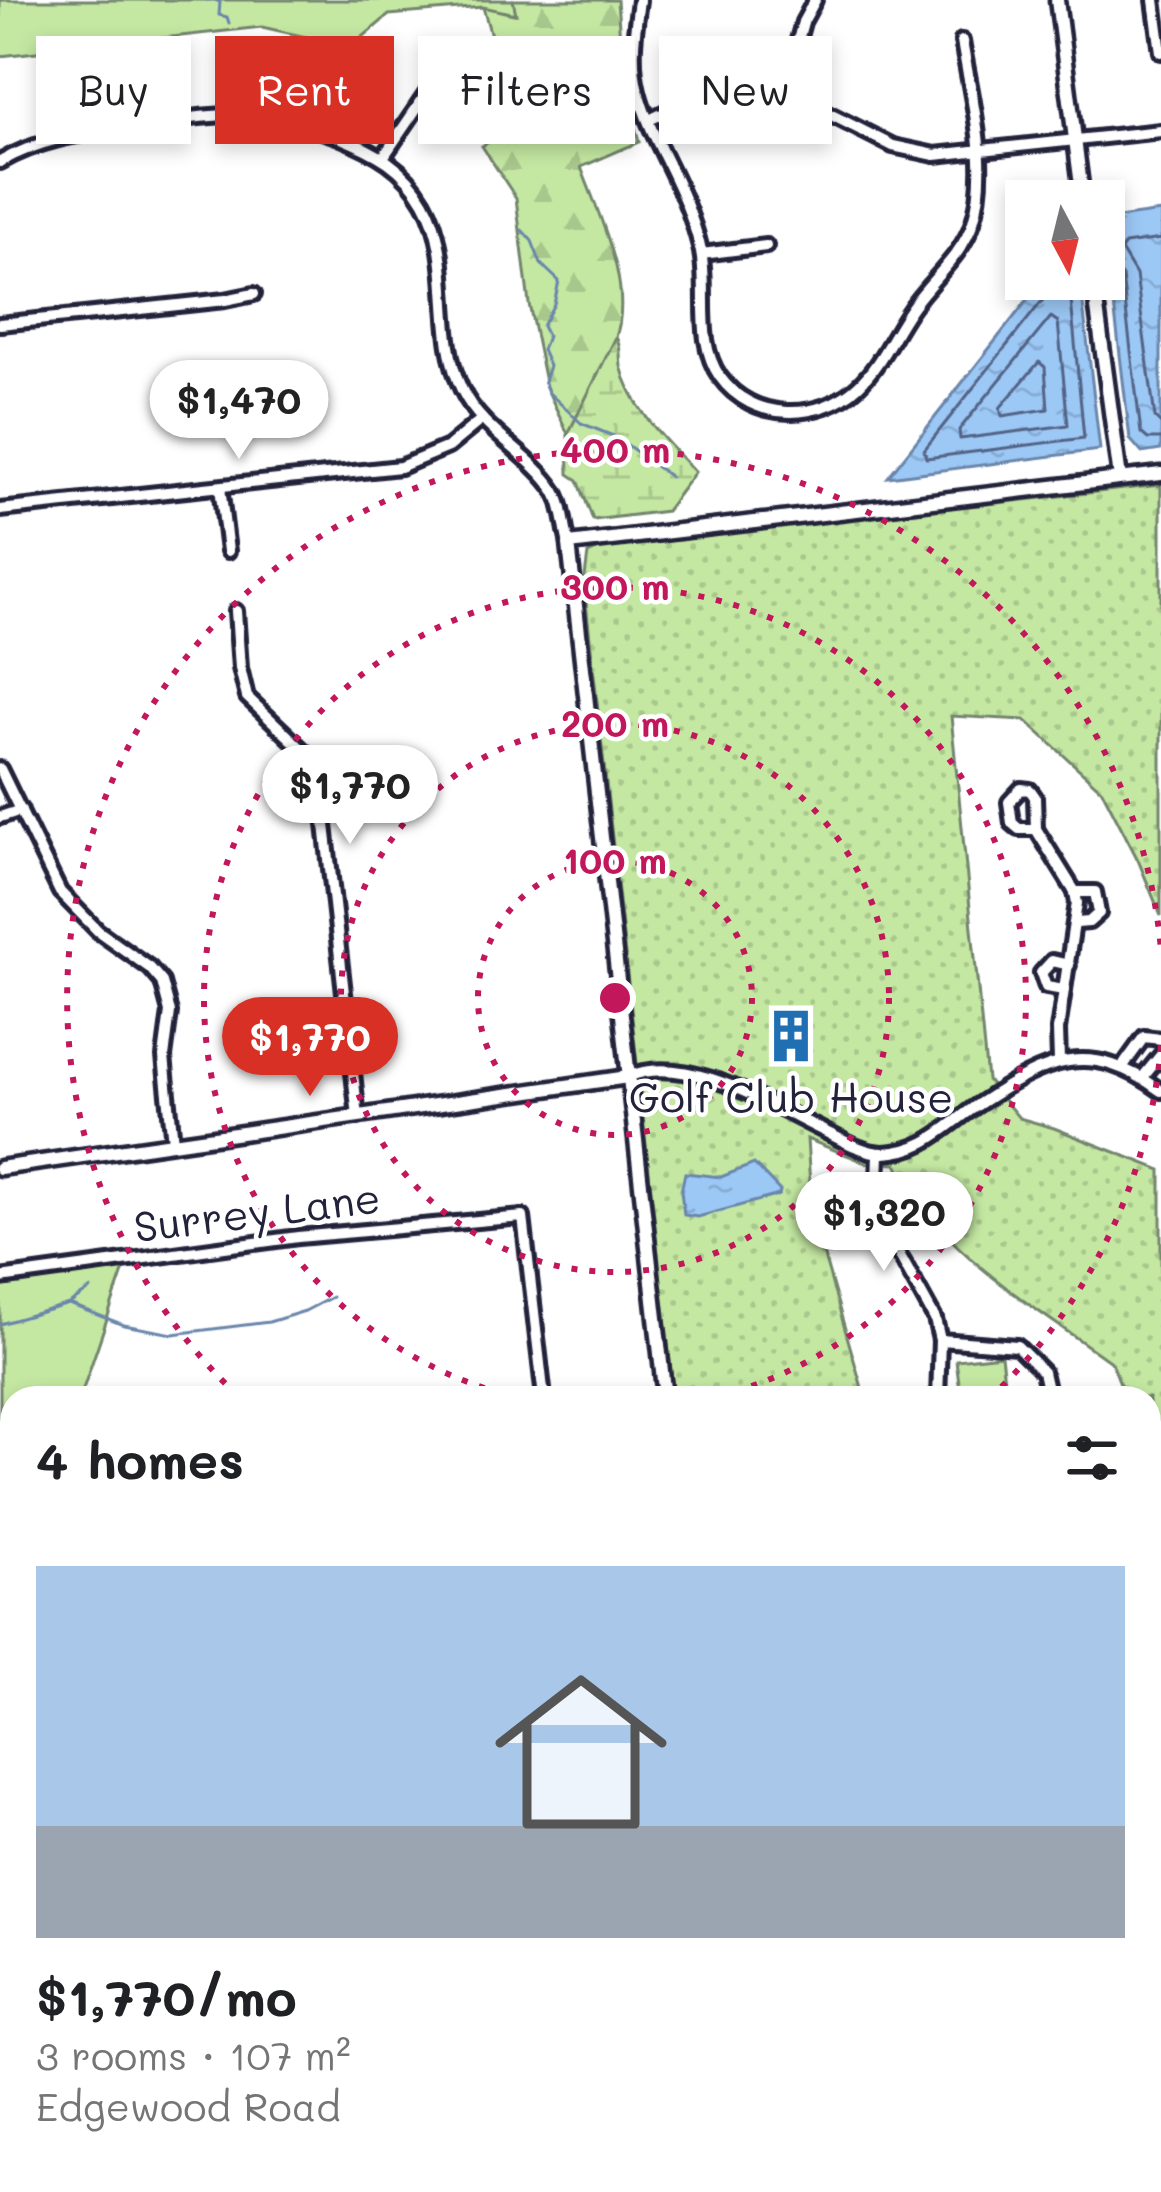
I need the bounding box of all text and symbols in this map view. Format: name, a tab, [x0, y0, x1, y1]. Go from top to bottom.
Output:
chip: Buy	[36, 36, 191, 144]
chip: Rent	[215, 36, 394, 144]
chip: Filters	[418, 36, 635, 144]
chip: New	[659, 36, 832, 144]
north arrow	[1005, 180, 1125, 300]
map controls	[1005, 180, 1125, 300]
pin: $1,470	[141, 360, 337, 462]
text: $1,470	[177, 373, 301, 424]
text: 400 m	[560, 425, 670, 472]
text: 300 m	[560, 562, 670, 609]
text: 200 m	[561, 699, 669, 746]
pin: $1,770	[252, 745, 448, 847]
text: $1,770	[289, 758, 411, 809]
text: 100 m	[563, 836, 667, 883]
centre of rings	[594, 977, 636, 1019]
pin: $1,770	[212, 997, 408, 1099]
building icon: Golf Club House	[762, 1007, 820, 1065]
text: $1,770	[249, 1010, 371, 1061]
place label: Golf Club House	[629, 1069, 953, 1124]
street label: Surrey Lane	[131, 1169, 383, 1253]
pin: $1,320	[786, 1172, 982, 1274]
text: $1,320	[822, 1185, 946, 1236]
text: 4 homes	[36, 1425, 244, 1492]
icon: filters	[1059, 1425, 1125, 1491]
icon: home	[473, 1644, 689, 1860]
text: $1,770/mo	[36, 1962, 297, 2029]
text: 3 rooms · 107 m²	[36, 2029, 351, 2080]
text: Edgewood Road	[36, 2080, 341, 2131]

